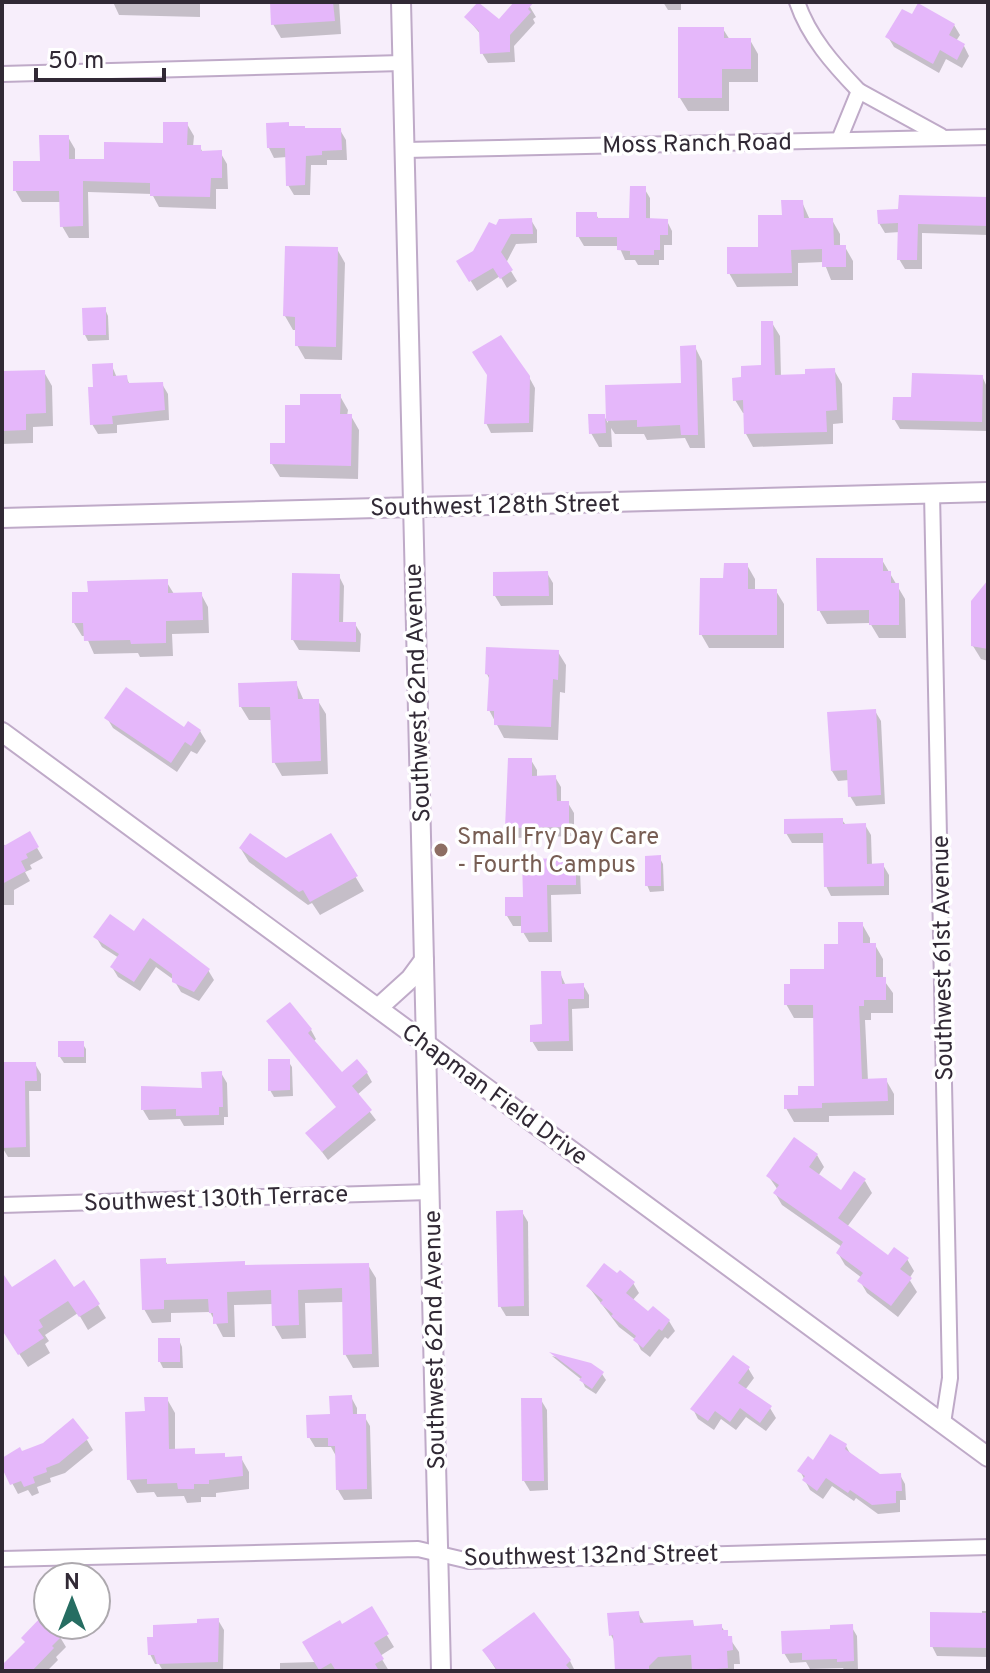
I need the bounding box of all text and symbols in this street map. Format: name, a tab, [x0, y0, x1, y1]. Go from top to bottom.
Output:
scale bar	[36, 32, 164, 82]
text: 50 m	[48, 47, 104, 77]
street label: Moss Ranch Road	[602, 128, 792, 162]
street label: Southwest 128th Street	[370, 490, 620, 524]
street label: Southwest 62nd Avenue	[399, 563, 439, 823]
place label: Small Fry Day Care - Fourth Campus	[457, 823, 659, 881]
street label: Southwest 61st Avenue	[927, 835, 961, 1081]
marker: Small Fry Day Care - Fourth Campus	[432, 841, 450, 859]
street label: Chapman Field Drive	[395, 1018, 593, 1173]
street label: Southwest 130th Terrace	[83, 1180, 349, 1220]
street label: Southwest 62nd Avenue	[419, 1210, 453, 1470]
street label: Southwest 132nd Street	[463, 1540, 719, 1574]
north arrow	[32, 1561, 112, 1641]
text: N	[64, 1570, 80, 1597]

